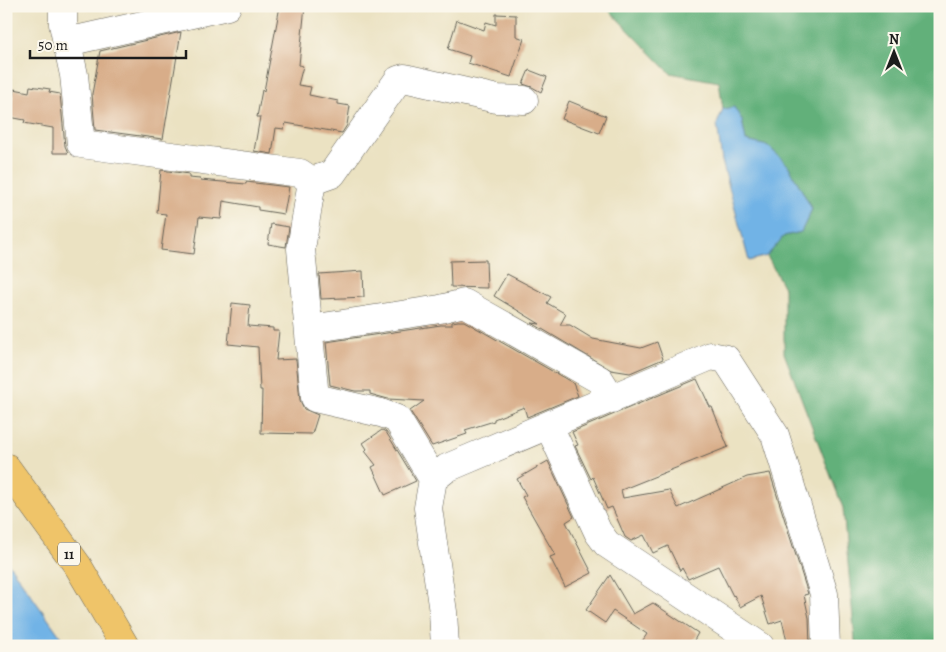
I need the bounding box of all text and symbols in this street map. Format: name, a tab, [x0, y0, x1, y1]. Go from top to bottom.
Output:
scale bar	[30, 28, 186, 60]
north arrow	[868, 28, 918, 78]
text: N	[889, 30, 899, 49]
text: 50 m	[38, 35, 68, 55]
road number: 11	[58, 542, 80, 566]

